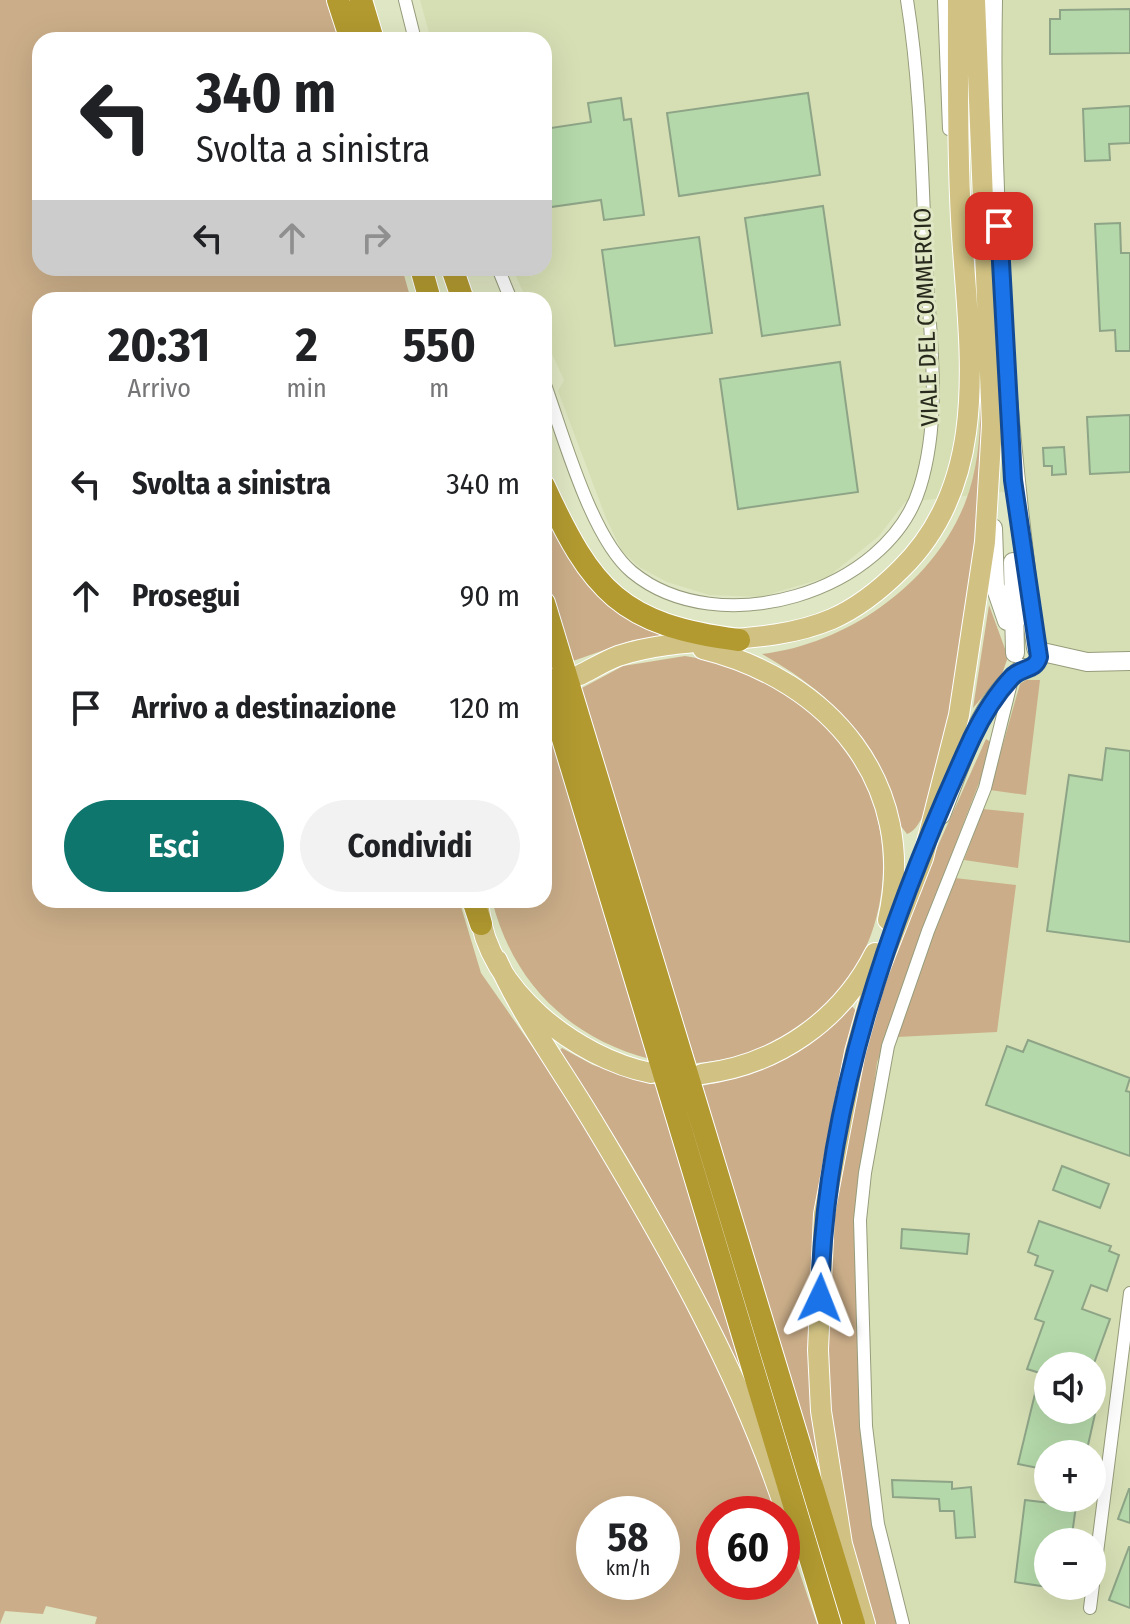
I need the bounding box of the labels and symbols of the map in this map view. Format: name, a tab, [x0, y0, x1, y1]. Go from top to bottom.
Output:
pin	[965, 192, 1033, 260]
street label: VIALE DEL COMMERCIO	[908, 207, 944, 427]
position arrow	[778, 1256, 862, 1340]
speed limit sign: 60	[696, 1496, 800, 1600]

